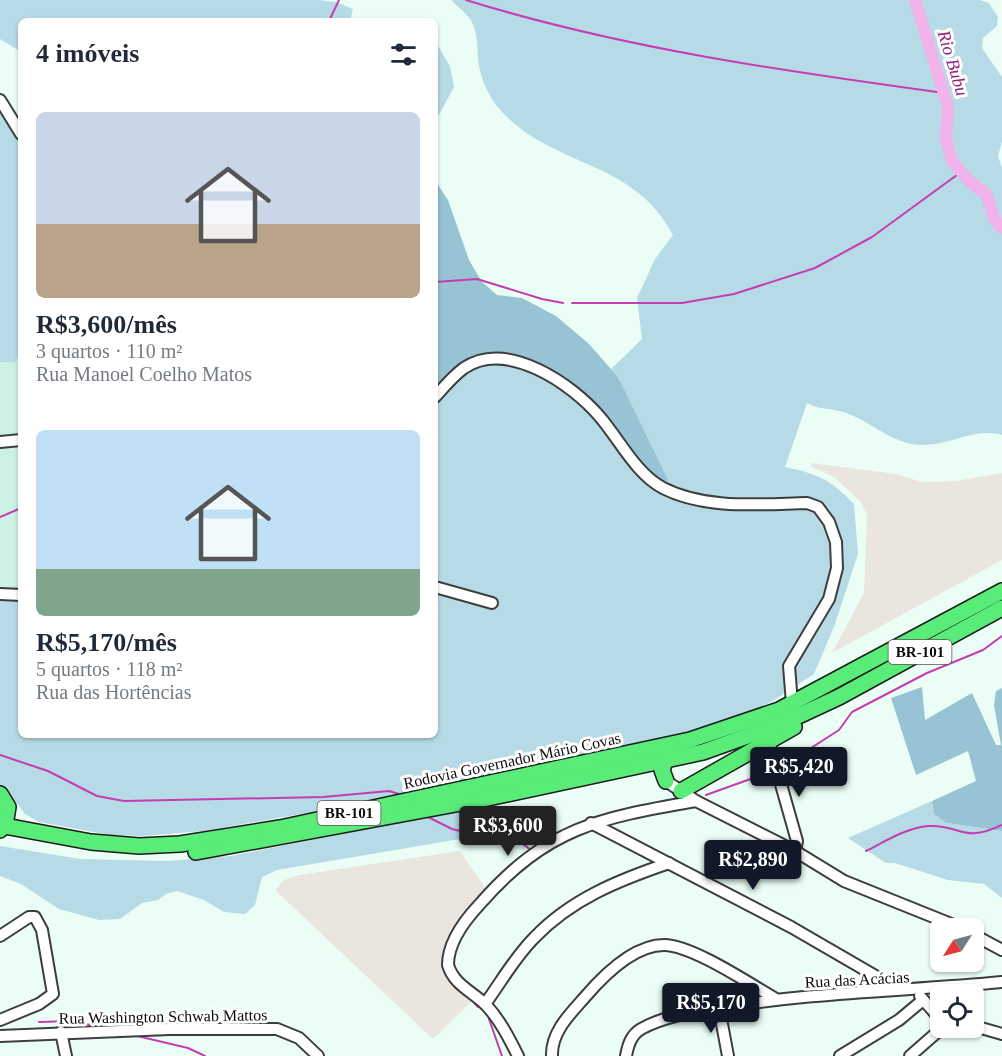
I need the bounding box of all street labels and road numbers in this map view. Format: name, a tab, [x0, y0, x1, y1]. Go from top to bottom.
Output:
road number: BR-101	[888, 640, 952, 664]
street label: Rodovia Governador Mário Covas	[402, 729, 622, 792]
road number: BR-101	[318, 801, 380, 825]
street label: Rua das Acácias	[804, 968, 910, 991]
street label: Rua Washington Schwab Mattos	[59, 1006, 267, 1028]

